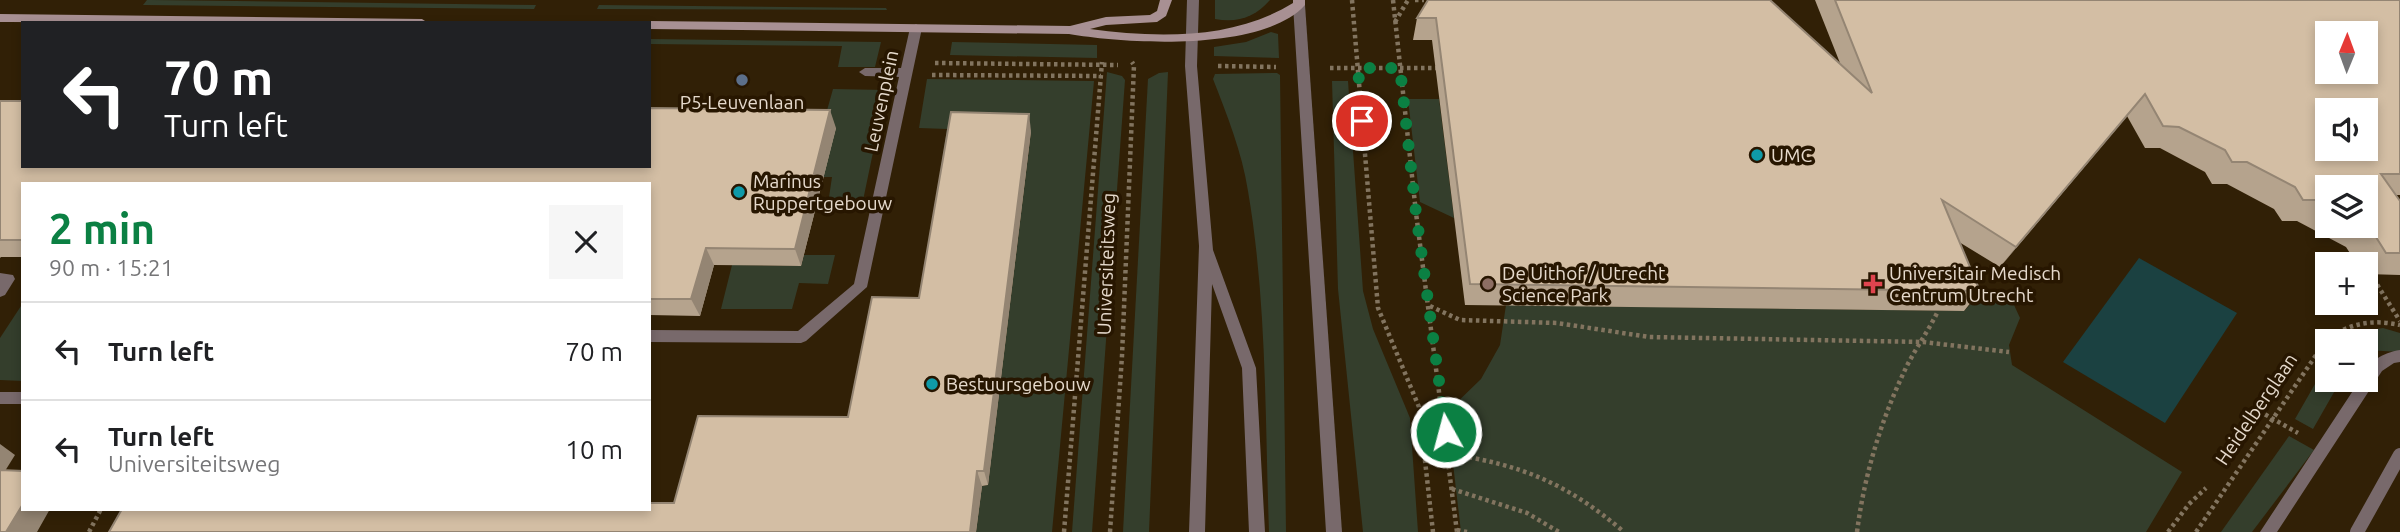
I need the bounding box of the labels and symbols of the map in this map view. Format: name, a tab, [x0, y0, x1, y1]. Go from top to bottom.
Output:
north arrow	[2315, 21, 2378, 84]
street label: Leuvenplein	[859, 48, 903, 154]
marker: P5-Leuvenlaan	[734, 72, 750, 88]
place label: P5-Leuvenlaan	[680, 91, 804, 113]
pin	[1332, 91, 1392, 151]
place label: UMC	[1771, 144, 1812, 166]
marker: UMC	[1749, 147, 1765, 163]
place label: Marinus Ruppertgebouw	[753, 170, 893, 214]
marker: Marinus Ruppertgebouw	[731, 184, 747, 200]
street label: Universiteitsweg	[1093, 192, 1119, 336]
place label: De Uithof / Utrecht Science Park	[1502, 262, 1666, 306]
place label: Universitair Medisch Centrum Utrecht	[1889, 262, 2061, 306]
marker: Universitair Medisch Centrum Utrecht	[1863, 274, 1883, 294]
marker: De Uithof / Utrecht Science Park	[1480, 276, 1496, 292]
street label: Heidelberglaan	[2211, 349, 2301, 469]
place label: Bestuursgebouw	[946, 373, 1091, 395]
marker: Bestuursgebouw	[924, 376, 940, 392]
position arrow	[1409, 395, 1483, 469]

